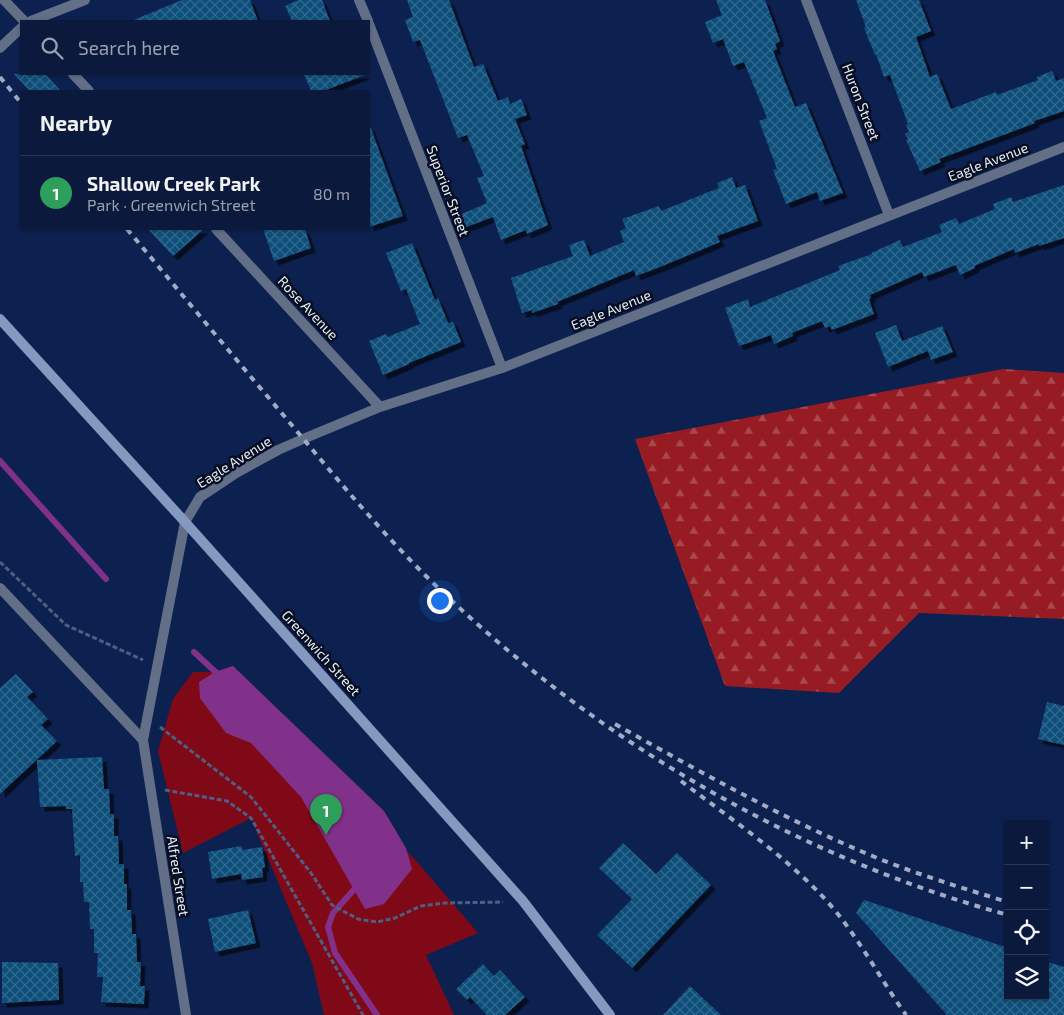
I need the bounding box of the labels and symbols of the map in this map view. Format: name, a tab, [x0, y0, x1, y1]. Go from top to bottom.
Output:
street label: Huron Street	[839, 61, 884, 143]
street label: Eagle Avenue	[945, 138, 1030, 185]
street label: Superior Street	[423, 143, 474, 239]
street label: Rose Avenue	[275, 272, 342, 343]
street label: Eagle Avenue	[568, 286, 653, 333]
street label: Eagle Avenue	[193, 432, 274, 491]
your location	[427, 588, 453, 614]
street label: Greenwich Street	[278, 606, 364, 699]
pin: 1	[310, 794, 342, 835]
street label: Alfred Street	[164, 835, 193, 917]

